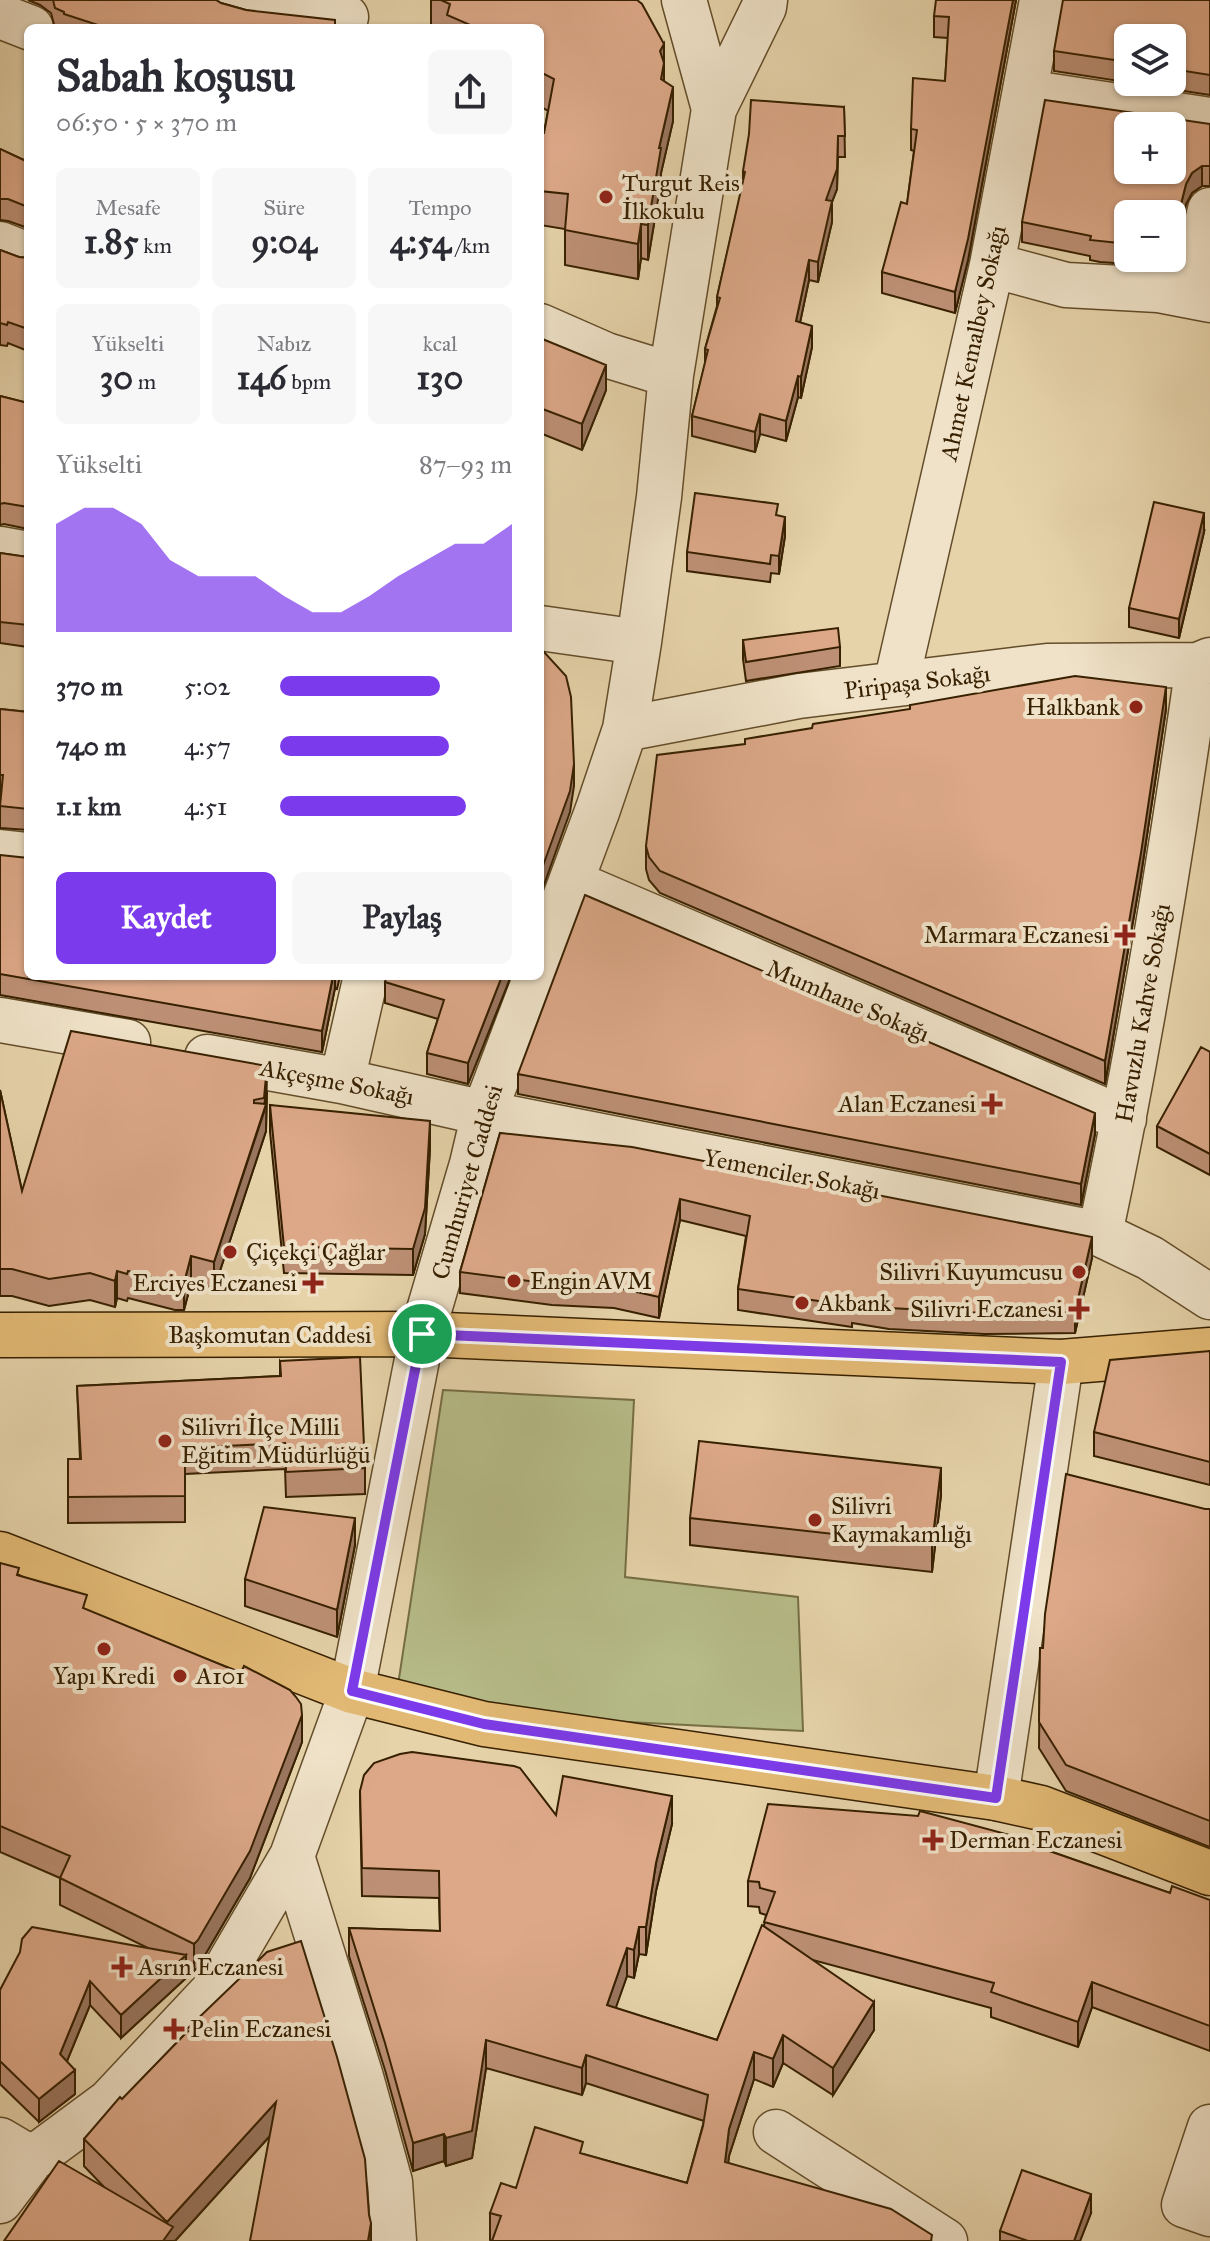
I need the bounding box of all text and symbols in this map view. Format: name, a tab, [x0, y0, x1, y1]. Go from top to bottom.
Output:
map controls	[1114, 24, 1186, 272]
button: layers	[1114, 24, 1186, 96]
text: Sabah koşusu	[56, 49, 295, 103]
button: share	[428, 50, 512, 134]
text: 06:50 · 5 × 370 m	[56, 106, 237, 138]
button: +	[1114, 112, 1186, 184]
place label: Turgut Reis İlkokulu	[622, 168, 740, 226]
marker: Turgut Reis İlkokulu	[597, 188, 615, 206]
text: Mesafe	[95, 194, 161, 221]
text: Süre	[263, 194, 305, 221]
text: Tempo	[408, 194, 472, 221]
button: −	[1114, 200, 1186, 272]
text: 1.85	[84, 221, 138, 262]
text: 9:04	[251, 221, 317, 262]
text: 4:54	[390, 221, 451, 262]
street label: Ahmet Kemalbey Sokağı	[933, 222, 1013, 464]
text: km	[138, 232, 172, 259]
text: /km	[451, 232, 490, 259]
text: Yükselti	[92, 330, 164, 357]
text: Nabız	[257, 330, 311, 357]
text: kcal	[423, 330, 457, 357]
text: 30	[100, 357, 133, 398]
text: 146	[237, 357, 286, 398]
text: 130	[417, 357, 463, 398]
text: m	[133, 368, 156, 395]
text: bpm	[286, 368, 331, 395]
text: Yükselti	[56, 448, 142, 480]
text: 87–93 m	[419, 448, 512, 480]
street label: Piripaşa Sokağı	[842, 658, 992, 706]
text: 370 m	[56, 670, 123, 702]
text: 5:02	[184, 670, 231, 702]
place label: Halkbank	[1026, 692, 1121, 722]
marker: Halkbank	[1127, 698, 1145, 716]
text: 740 m	[56, 730, 126, 762]
text: 4:57	[184, 730, 231, 762]
text: 1.1 km	[56, 790, 121, 822]
text: 4:51	[184, 790, 227, 822]
button: Kaydet	[56, 872, 276, 964]
button: Paylaş	[292, 872, 512, 964]
street label: Havuzlu Kahve Sokağı	[1109, 901, 1177, 1125]
place label: Marmara Eczanesi	[924, 920, 1109, 950]
marker: Marmara Eczanesi	[1116, 926, 1134, 944]
street label: Mumhane Sokağı	[762, 953, 934, 1049]
street label: Akçeşme Sokağı	[256, 1052, 417, 1112]
street label: Cumhuriyet Caddesi	[425, 1081, 509, 1283]
place label: Alan Eczanesi	[837, 1089, 976, 1119]
marker: Alan Eczanesi	[983, 1095, 1001, 1113]
street label: Yemenciler Sokağı	[701, 1142, 883, 1206]
place label: Çiçekçi Çağlar	[246, 1237, 385, 1267]
marker: Çiçekçi Çağlar	[221, 1243, 239, 1261]
place label: Silivri Kuyumcusu	[879, 1257, 1063, 1287]
marker: Silivri Kuyumcusu	[1070, 1263, 1088, 1281]
place label: Engin AVM	[530, 1266, 652, 1296]
place label: Erciyes Eczanesi	[132, 1268, 297, 1298]
marker: Engin AVM	[505, 1272, 523, 1290]
marker: Erciyes Eczanesi	[304, 1274, 322, 1292]
place label: Akbank	[817, 1288, 892, 1318]
marker: Akbank	[793, 1294, 811, 1312]
place label: Silivri Eczanesi	[910, 1294, 1063, 1324]
pin	[388, 1300, 456, 1368]
marker: Silivri Eczanesi	[1070, 1300, 1088, 1318]
icon: arrive	[400, 1312, 444, 1356]
street label: Başkomutan Caddesi	[168, 1320, 372, 1350]
place label: Silivri İlçe Milli Eğitim Müdürlüğü	[181, 1412, 371, 1470]
marker: Silivri İlçe Milli Eğitim Müdürlüğü	[156, 1432, 174, 1450]
place label: Silivri Kaymakamlığı	[831, 1491, 972, 1549]
marker: Silivri Kaymakamlığı	[806, 1511, 824, 1529]
marker: Yapı Kredi	[95, 1640, 113, 1658]
place label: Yapı Kredi	[53, 1661, 155, 1691]
place label: A101	[195, 1661, 245, 1691]
marker: A101	[171, 1667, 189, 1685]
place label: Derman Eczanesi	[949, 1825, 1123, 1855]
marker: Derman Eczanesi	[924, 1831, 942, 1849]
place label: Asrın Eczanesi	[137, 1952, 284, 1982]
marker: Asrın Eczanesi	[113, 1958, 131, 1976]
place label: Pelin Eczanesi	[190, 2014, 332, 2044]
marker: Pelin Eczanesi	[165, 2020, 183, 2038]

